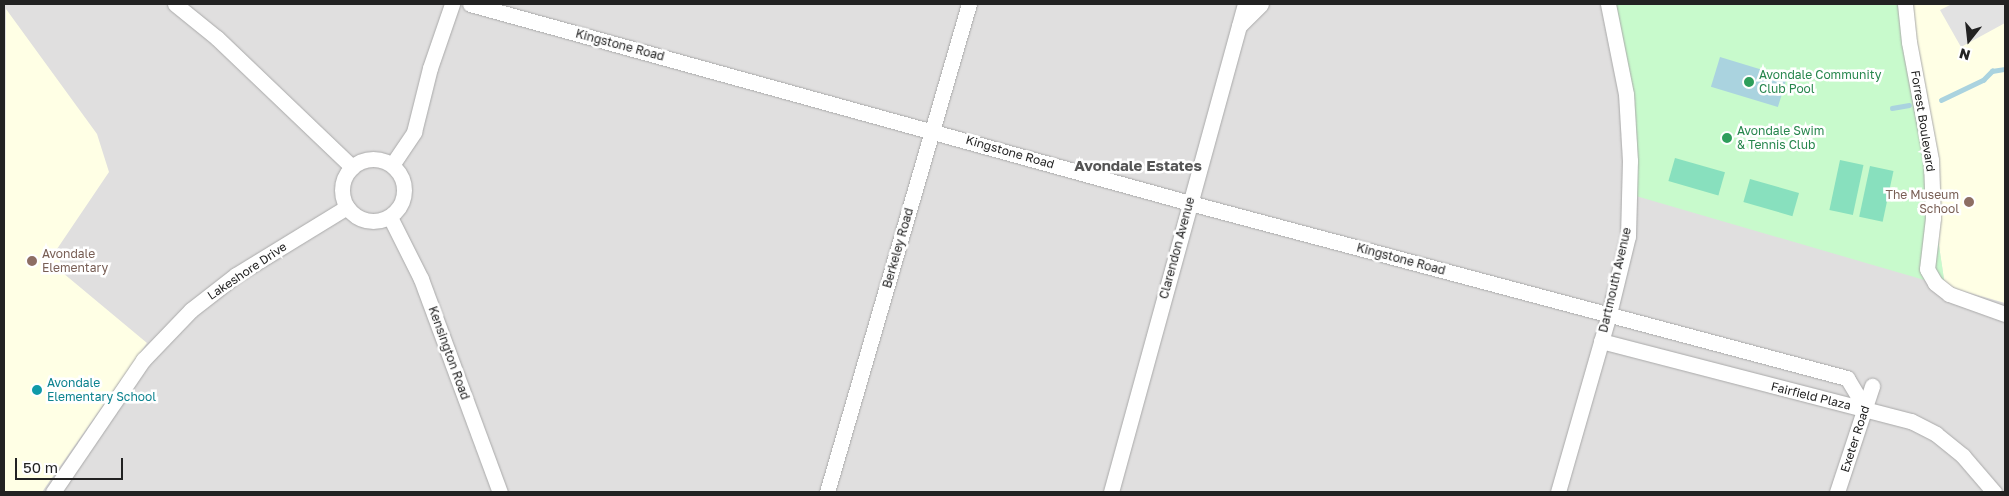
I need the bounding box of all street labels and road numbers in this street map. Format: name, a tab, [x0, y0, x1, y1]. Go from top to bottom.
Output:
street label: Kingstone Road	[574, 26, 666, 64]
street label: Forrest Boulevard	[1908, 69, 1938, 173]
street label: Kingstone Road	[964, 132, 1056, 172]
street label: Clarendon Avenue	[1156, 195, 1198, 301]
street label: Berkeley Road	[880, 206, 916, 290]
street label: Dartmouth Avenue	[1596, 226, 1634, 334]
street label: Lakeshore Drive	[205, 239, 289, 303]
street label: Kingstone Road	[1355, 240, 1447, 278]
street label: Kensington Road	[425, 304, 473, 402]
street label: Fairfield Plaza	[1770, 379, 1852, 413]
street label: Exeter Road	[1837, 404, 1873, 474]

